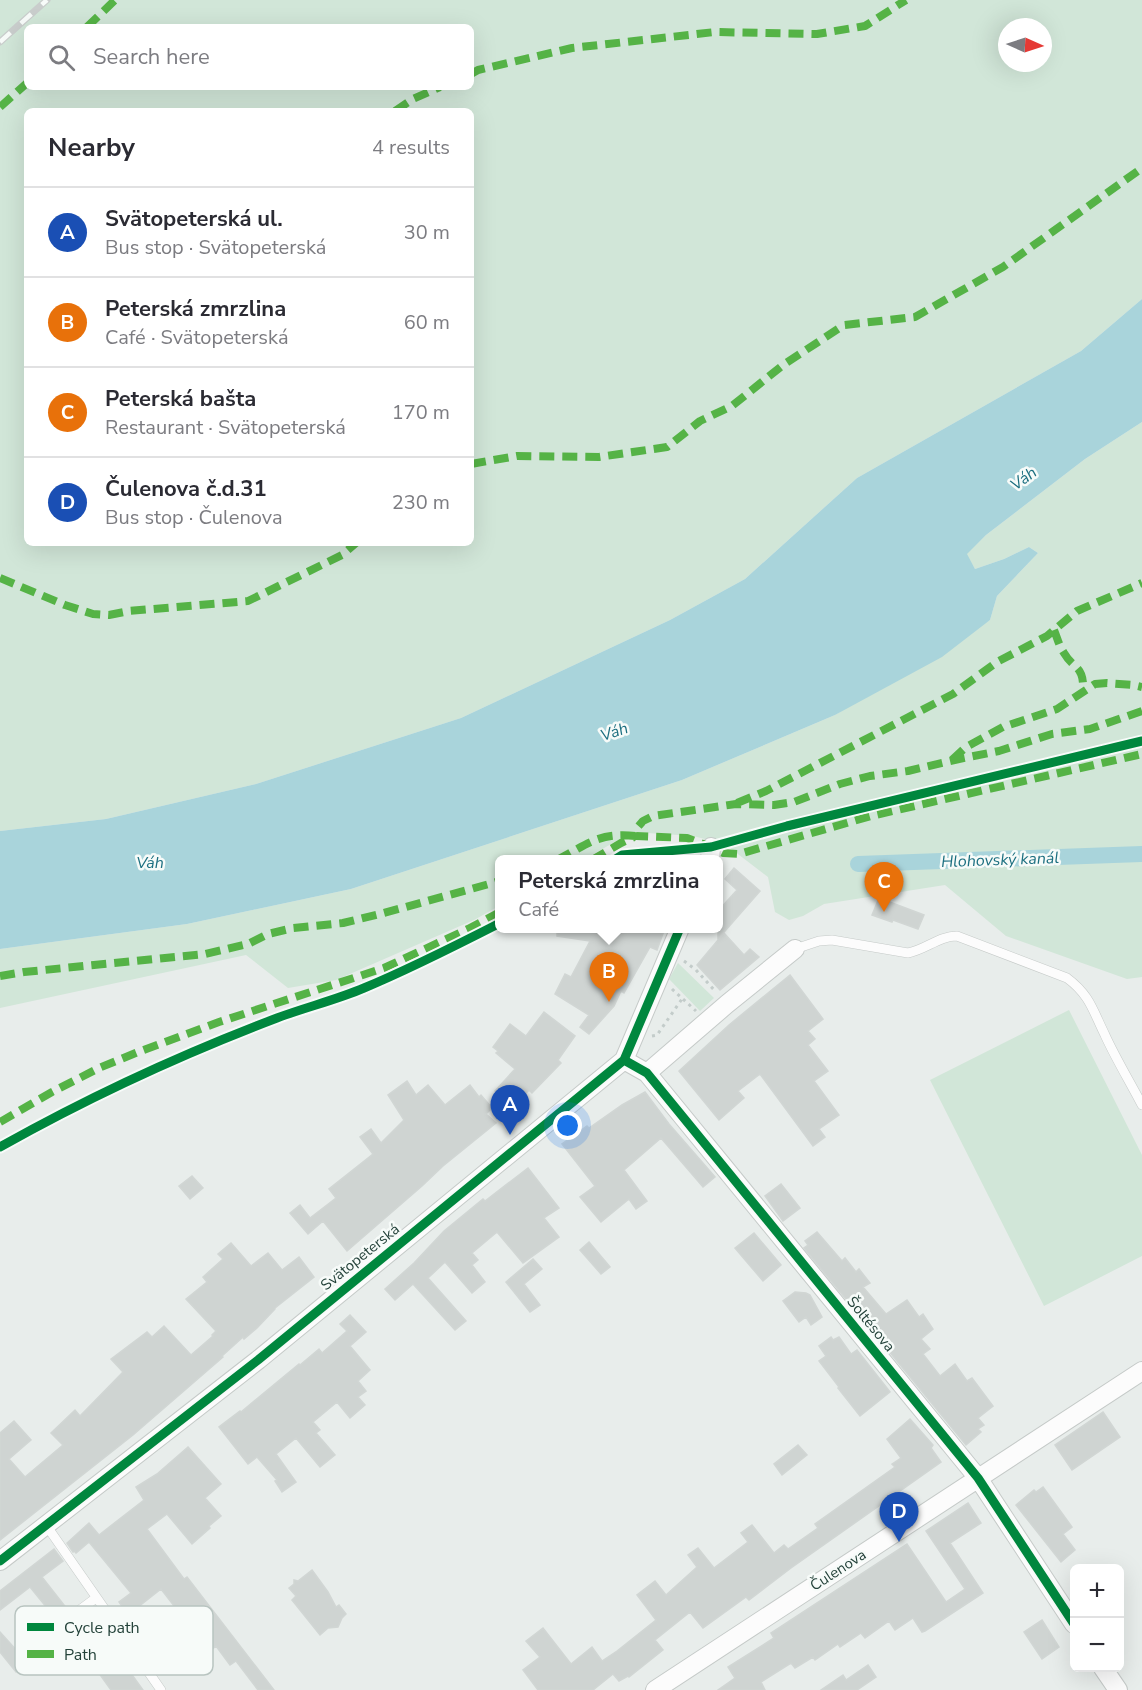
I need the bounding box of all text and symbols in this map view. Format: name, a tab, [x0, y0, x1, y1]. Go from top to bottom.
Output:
north arrow	[998, 18, 1052, 72]
search box	[24, 24, 474, 90]
icon: search	[45, 41, 78, 74]
text: Search here	[93, 42, 210, 72]
text: Nearby	[48, 130, 135, 165]
text: 4 results	[372, 134, 450, 161]
text: Svätopeterská ul.	[105, 204, 283, 234]
text: A	[60, 219, 75, 246]
text: 30 m	[404, 219, 450, 246]
text: Bus stop · Svätopeterská	[105, 234, 326, 261]
text: Peterská zmrzlina	[105, 294, 286, 324]
text: B	[61, 309, 74, 336]
text: 60 m	[404, 309, 450, 336]
text: Café · Svätopeterská	[105, 324, 289, 351]
text: Peterská bašta	[105, 384, 256, 414]
text: C	[61, 399, 74, 426]
text: 170 m	[392, 399, 450, 426]
text: Restaurant · Svätopeterská	[105, 414, 346, 441]
water label: Váh	[1006, 462, 1041, 496]
text: Čulenova č.d.31	[105, 474, 267, 504]
text: D	[60, 489, 75, 516]
text: 230 m	[392, 489, 450, 516]
text: Bus stop · Čulenova	[105, 504, 283, 531]
water label: Váh	[598, 717, 631, 747]
water label: Hlohovský kanál	[941, 847, 1060, 873]
water label: Váh	[136, 852, 164, 874]
popup	[495, 855, 723, 933]
pin: C	[864, 862, 904, 912]
text: Peterská zmrzlina	[518, 866, 700, 896]
text: Café	[518, 896, 559, 923]
pin: B	[590, 952, 628, 1002]
pin: A	[490, 1086, 530, 1135]
your location	[553, 1111, 582, 1140]
street label: Svätopeterská	[316, 1219, 404, 1295]
street label: Šoltésova	[842, 1291, 900, 1356]
pin: D	[880, 1492, 918, 1542]
street label: Čulenova	[806, 1544, 870, 1596]
map controls	[1070, 1564, 1124, 1672]
button: +	[1070, 1564, 1124, 1618]
legend	[15, 1606, 213, 1675]
text: Cycle path	[64, 1617, 140, 1639]
button: −	[1070, 1618, 1124, 1672]
text: Path	[64, 1644, 97, 1666]

